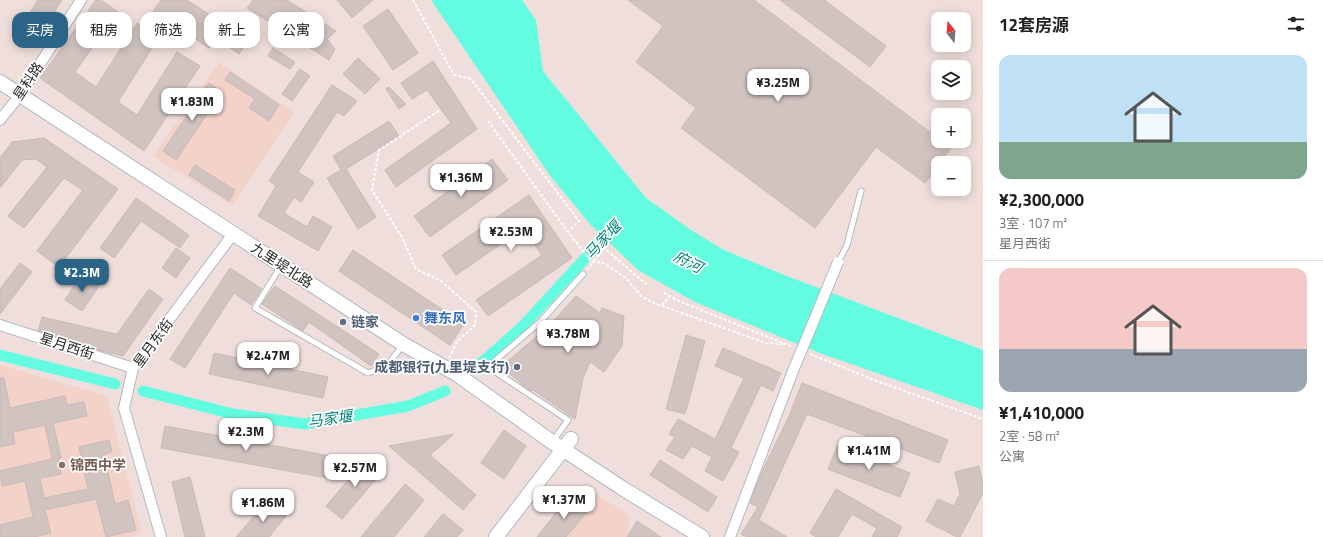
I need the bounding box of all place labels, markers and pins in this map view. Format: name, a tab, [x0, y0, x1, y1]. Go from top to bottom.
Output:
pin: ¥3.25M	[745, 69, 811, 103]
pin: ¥1.83M	[159, 88, 225, 122]
pin: ¥1.36M	[428, 164, 494, 198]
pin: ¥2.53M	[478, 218, 544, 252]
pin: ¥2.3M	[54, 259, 110, 293]
place label: 舞东风	[424, 307, 466, 328]
place label: 链家	[351, 311, 379, 332]
marker: 舞东风	[411, 313, 421, 323]
marker: 链家	[338, 317, 348, 327]
pin: ¥3.78M	[535, 320, 601, 354]
pin: ¥2.47M	[235, 342, 301, 376]
place label: 成都银行(九里堤支行)	[374, 356, 509, 377]
marker: 成都银行(九里堤支行)	[512, 362, 522, 372]
pin: ¥2.3M	[218, 418, 274, 452]
pin: ¥1.41M	[836, 437, 902, 471]
place label: 锦西中学	[70, 454, 126, 475]
pin: ¥2.57M	[322, 454, 388, 488]
marker: 锦西中学	[57, 460, 67, 470]
pin: ¥1.37M	[531, 486, 597, 520]
pin: ¥1.86M	[230, 489, 296, 523]

